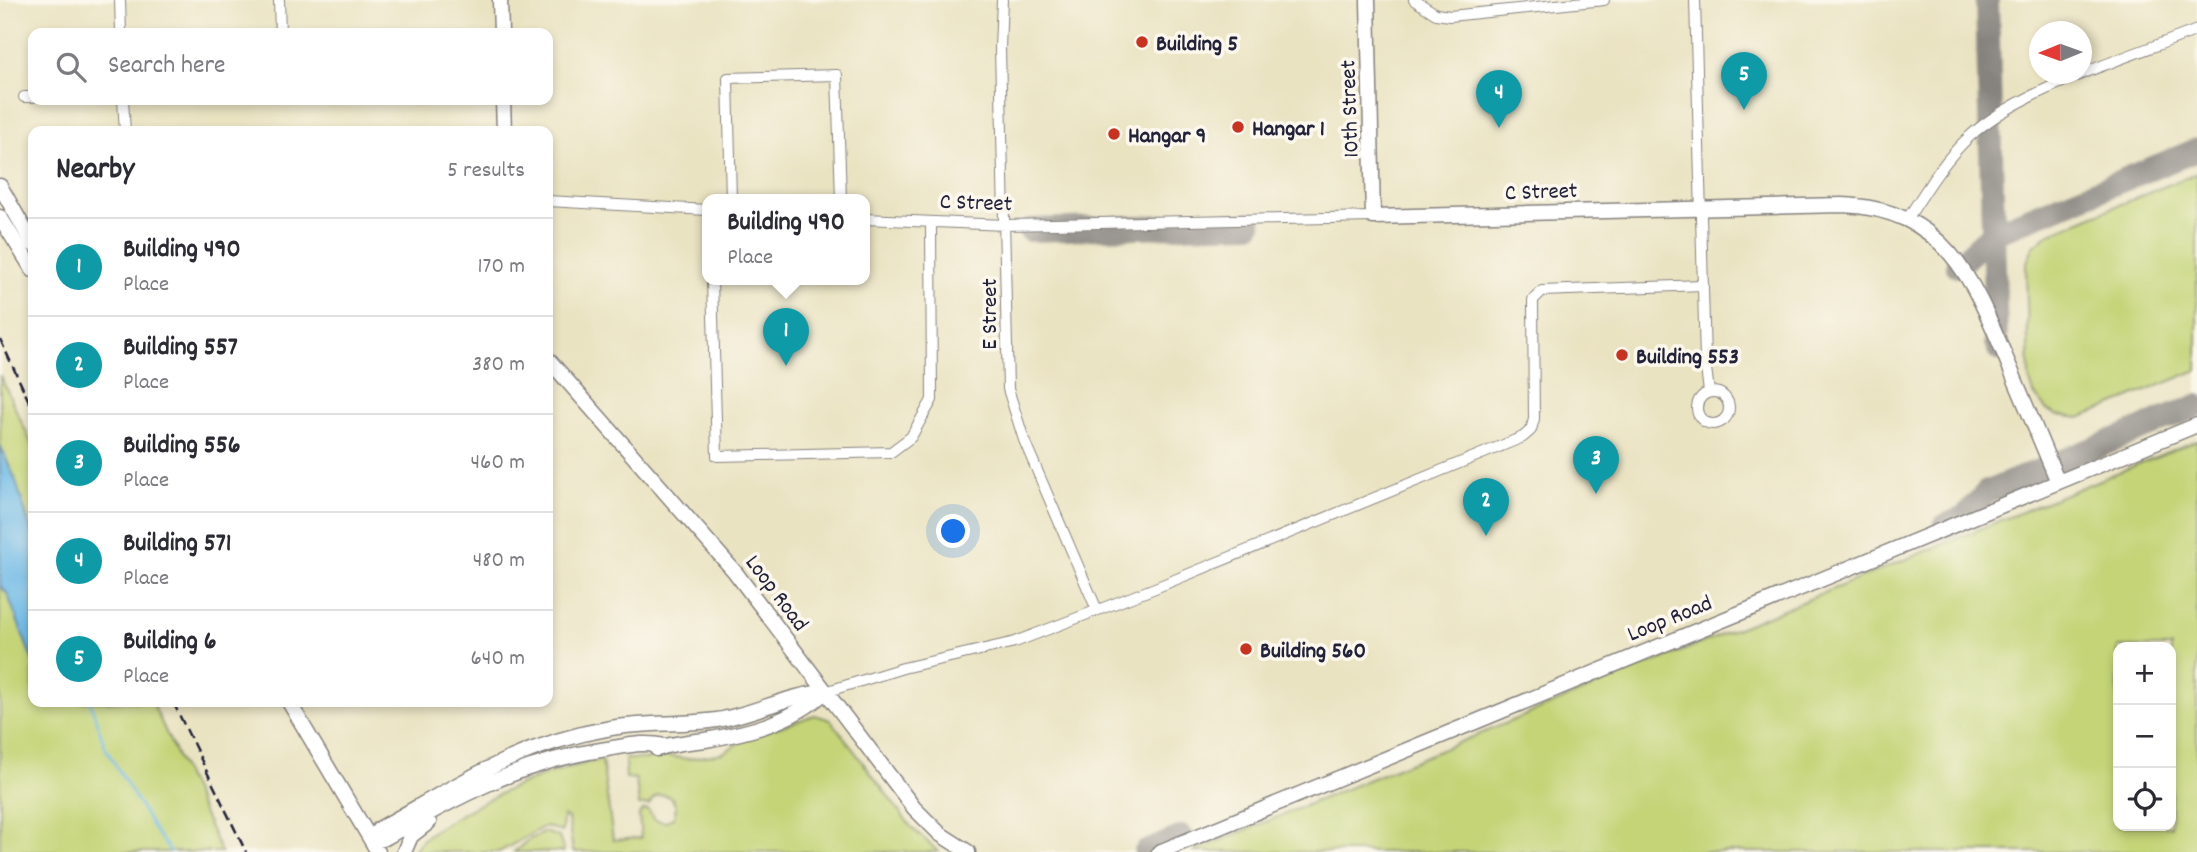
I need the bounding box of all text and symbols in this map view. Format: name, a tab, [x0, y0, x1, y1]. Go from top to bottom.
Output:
north arrow	[2029, 21, 2092, 84]
search box	[28, 28, 553, 105]
place label: Building 5	[1156, 29, 1238, 62]
marker: Building 5	[1134, 34, 1150, 50]
icon: search	[52, 48, 90, 86]
text: Search here	[108, 48, 226, 85]
pin: 5	[1721, 52, 1767, 110]
street label: 10th Street	[1333, 59, 1370, 158]
pin: 4	[1476, 70, 1522, 128]
place label: Hangar 1	[1252, 114, 1325, 147]
marker: Hangar 1	[1230, 119, 1246, 135]
place label: Hangar 9	[1128, 121, 1206, 154]
marker: Hangar 9	[1106, 126, 1122, 142]
text: Nearby	[56, 150, 134, 193]
text: 5 results	[447, 155, 525, 188]
street label: C Street	[1504, 176, 1578, 211]
street label: C Street	[939, 187, 1013, 222]
popup	[702, 194, 870, 285]
text: Building 490	[727, 205, 845, 242]
text: Building 490	[123, 232, 241, 269]
text: Place	[727, 242, 773, 275]
text: 1	[76, 251, 82, 284]
text: 170 m	[478, 251, 525, 284]
text: Place	[123, 269, 169, 302]
street label: E Street	[975, 278, 1008, 350]
pin: 1	[763, 308, 809, 366]
text: Building 557	[123, 330, 238, 367]
place label: Building 553	[1636, 342, 1739, 375]
marker: Building 553	[1614, 347, 1630, 363]
text: 2	[74, 349, 84, 382]
text: 380 m	[472, 349, 525, 382]
text: Place	[123, 367, 169, 400]
text: Building 556	[123, 428, 241, 465]
pin: 3	[1573, 436, 1619, 494]
text: 3	[74, 447, 84, 480]
text: 460 m	[471, 447, 525, 480]
text: Place	[123, 465, 169, 498]
pin: 2	[1463, 478, 1509, 536]
your location	[936, 514, 970, 548]
text: Building 571	[123, 526, 231, 563]
text: 4	[74, 545, 84, 578]
text: 480 m	[473, 545, 525, 578]
street label: Loop Road	[735, 549, 815, 639]
text: Place	[123, 563, 169, 596]
street label: Loop Road	[1623, 588, 1718, 652]
text: Building 6	[123, 624, 217, 661]
place label: Building 560	[1260, 636, 1366, 669]
marker: Building 560	[1238, 641, 1254, 657]
map controls	[2113, 642, 2176, 831]
button: +	[2113, 642, 2176, 705]
text: 5	[74, 643, 84, 676]
text: 640 m	[471, 643, 525, 676]
text: Place	[123, 661, 169, 694]
button: −	[2113, 705, 2176, 768]
button: locate	[2113, 768, 2176, 831]

